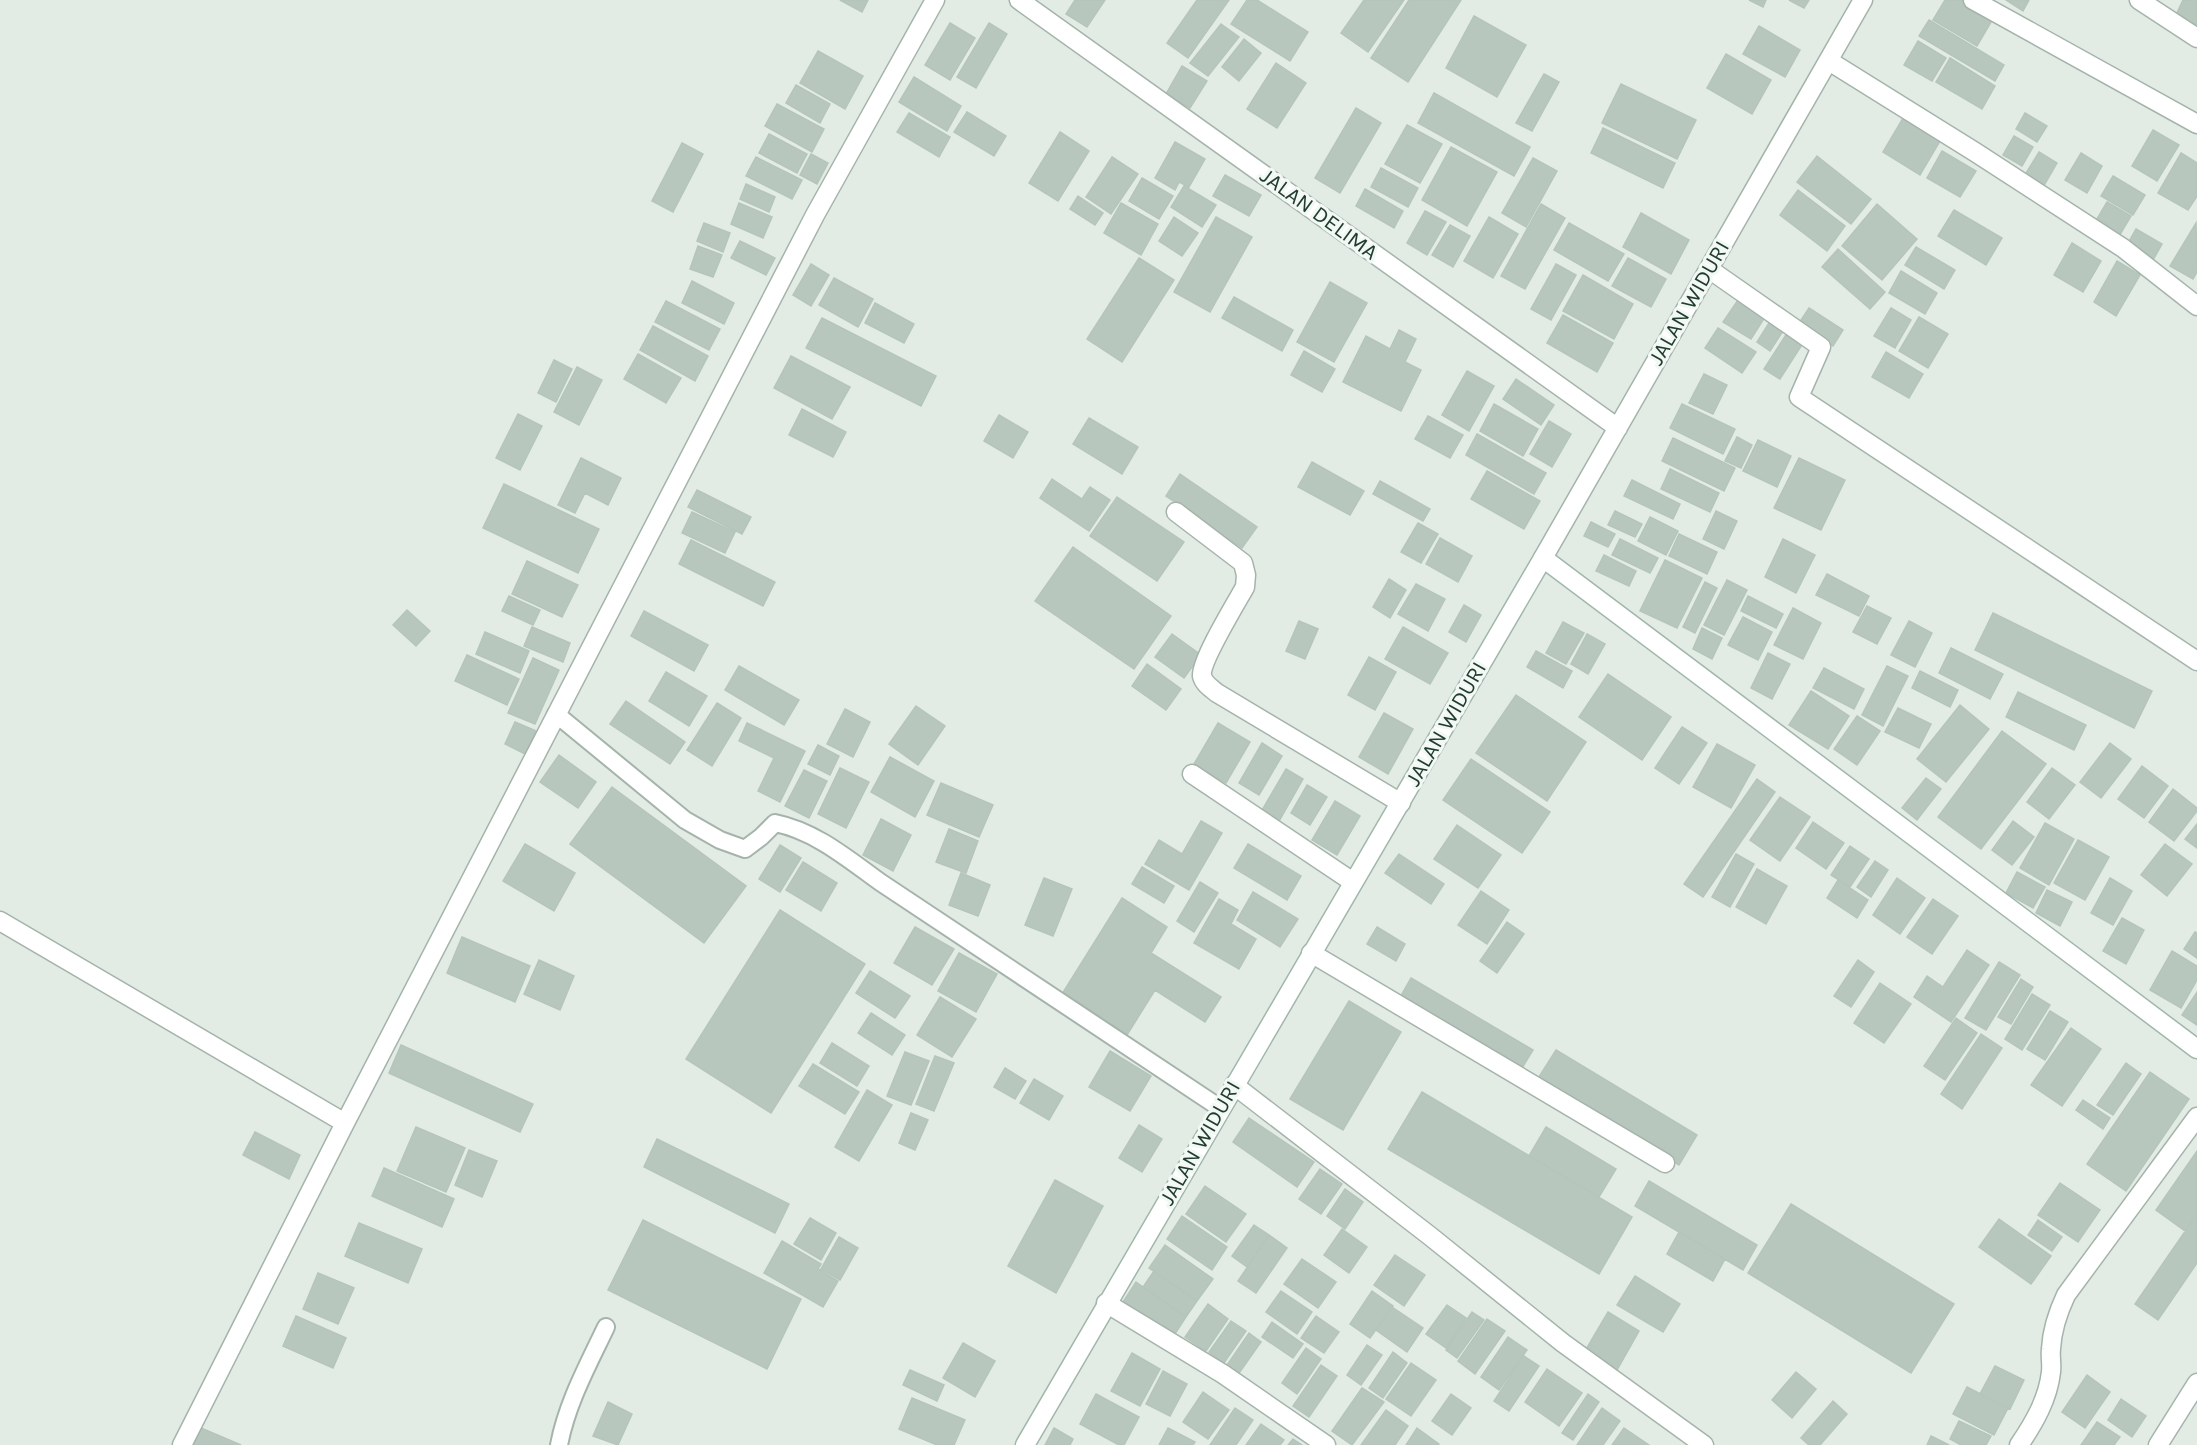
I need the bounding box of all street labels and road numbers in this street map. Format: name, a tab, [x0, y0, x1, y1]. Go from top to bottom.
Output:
street label: JALAN DELIMA	[1255, 163, 1383, 266]
street label: JALAN WIDURI	[1643, 236, 1735, 370]
street label: JALAN WIDURI	[1400, 657, 1492, 791]
street label: JALAN WIDURI	[1154, 1076, 1246, 1210]

